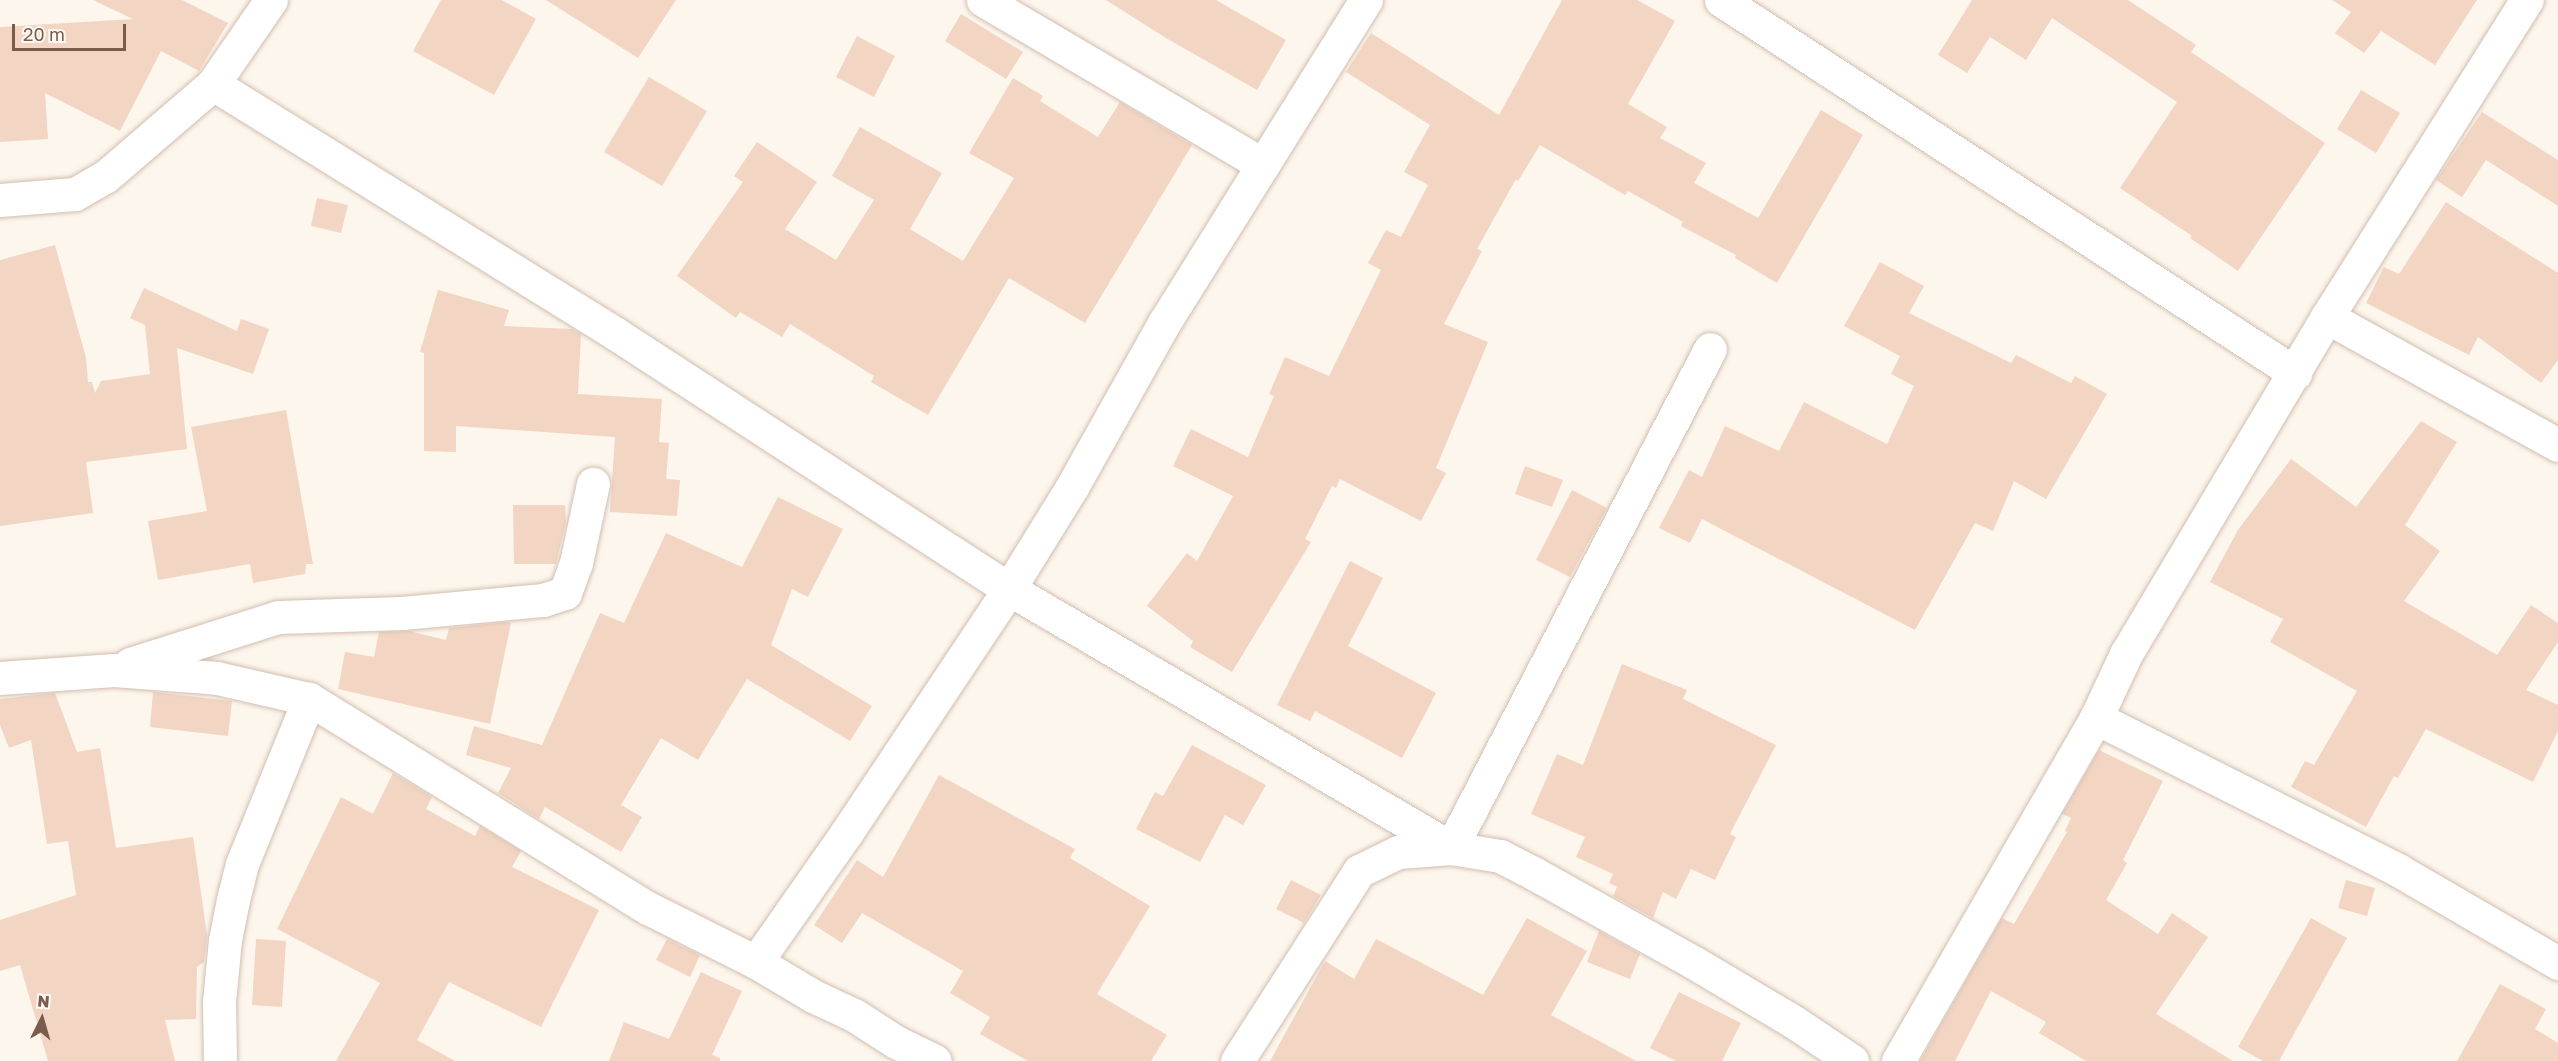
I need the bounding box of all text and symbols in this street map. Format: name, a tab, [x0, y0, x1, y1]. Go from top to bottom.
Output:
scale bar	[15, 12, 129, 50]
text: 20 m	[23, 23, 65, 45]
north arrow	[12, 989, 72, 1049]
text: N	[37, 991, 50, 1012]

